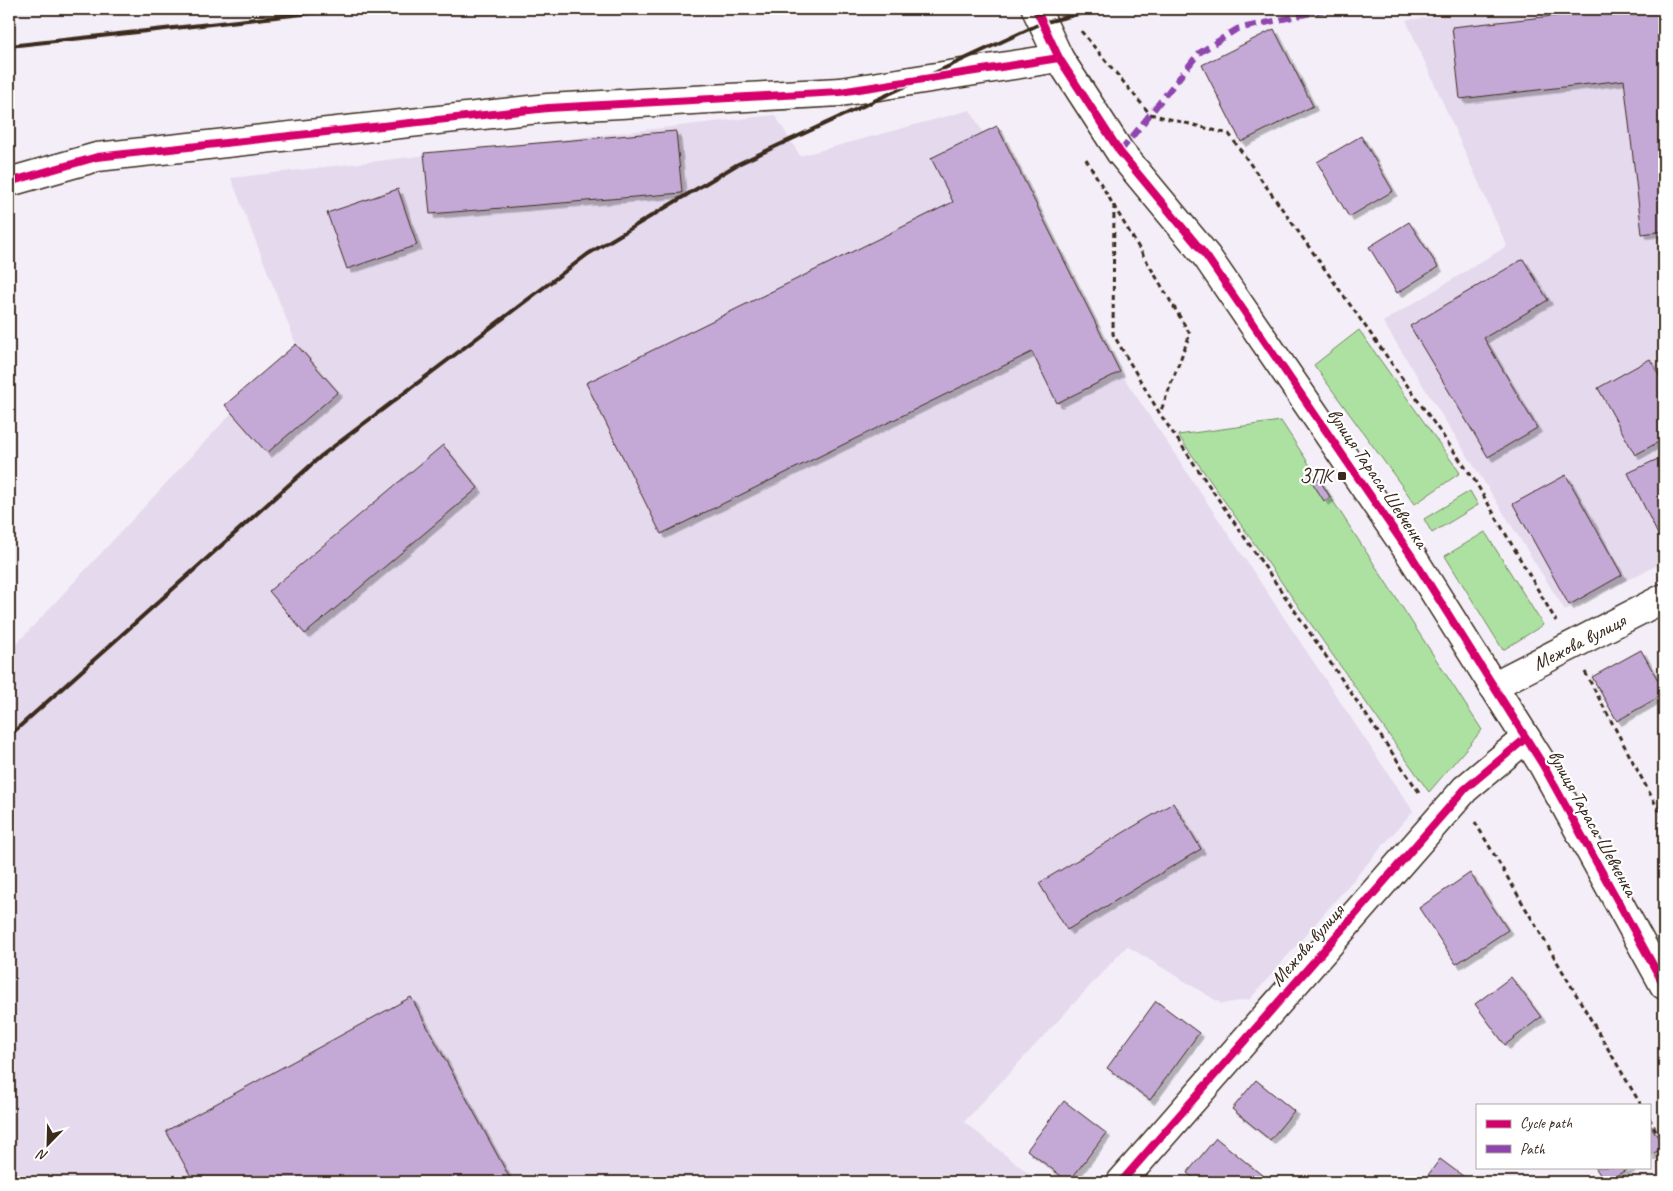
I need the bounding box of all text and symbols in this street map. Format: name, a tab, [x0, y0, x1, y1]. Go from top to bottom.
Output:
street label: вулиця Тараса Шевченка	[1322, 403, 1435, 554]
place label: ЗПК	[1299, 464, 1335, 489]
marker: ЗПК	[1336, 470, 1348, 482]
street label: Межова вулиця	[1528, 607, 1631, 676]
street label: вулиця Тараса Шевченка	[1542, 745, 1644, 902]
street label: Межова вулиця	[1265, 897, 1351, 991]
legend	[1476, 1104, 1650, 1168]
text: Cycle path	[1520, 1114, 1572, 1133]
north arrow	[22, 1118, 72, 1168]
text: Path	[1520, 1140, 1546, 1159]
text: N	[34, 1145, 50, 1165]

